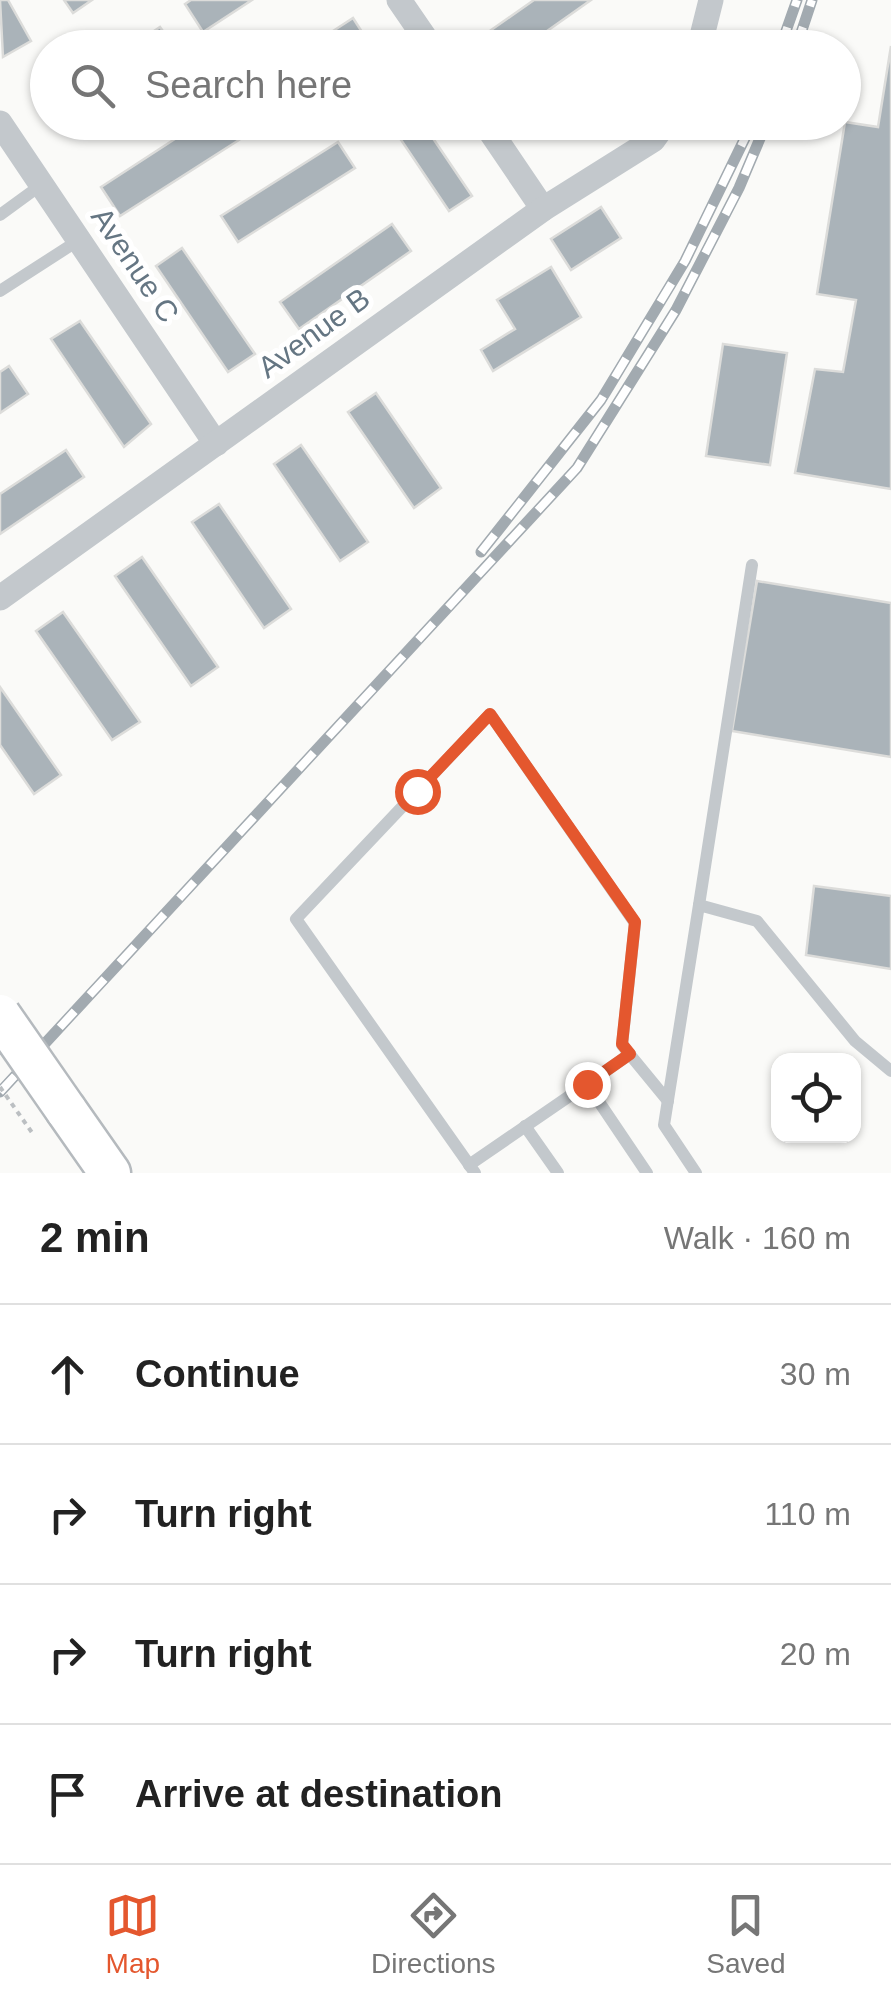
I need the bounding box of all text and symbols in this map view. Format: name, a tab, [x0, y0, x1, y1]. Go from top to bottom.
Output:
search box	[30, 30, 861, 140]
icon: search	[65, 58, 120, 113]
text: Search here	[145, 64, 352, 106]
street label: Avenue C	[85, 201, 186, 328]
street label: Avenue B	[252, 281, 376, 384]
route start	[395, 769, 441, 815]
map controls	[771, 1053, 861, 1143]
button: locate	[771, 1053, 861, 1143]
route end	[565, 1062, 611, 1108]
text: 2 min	[40, 1214, 150, 1261]
text: Walk · 160 m	[664, 1220, 851, 1256]
icon: ahead	[40, 1347, 95, 1402]
text: Continue	[135, 1353, 300, 1395]
text: 30 m	[780, 1356, 851, 1392]
icon: right	[40, 1487, 95, 1542]
text: Turn right	[135, 1493, 312, 1535]
text: 110 m	[764, 1496, 851, 1532]
icon: right	[40, 1627, 95, 1682]
text: Turn right	[135, 1633, 312, 1675]
text: 20 m	[780, 1636, 851, 1672]
icon: arrive	[40, 1767, 95, 1822]
text: Arrive at destination	[135, 1773, 502, 1815]
tab: Map	[105, 1888, 160, 1980]
tab: Directions	[371, 1888, 496, 1980]
tab: Saved	[706, 1888, 786, 1980]

